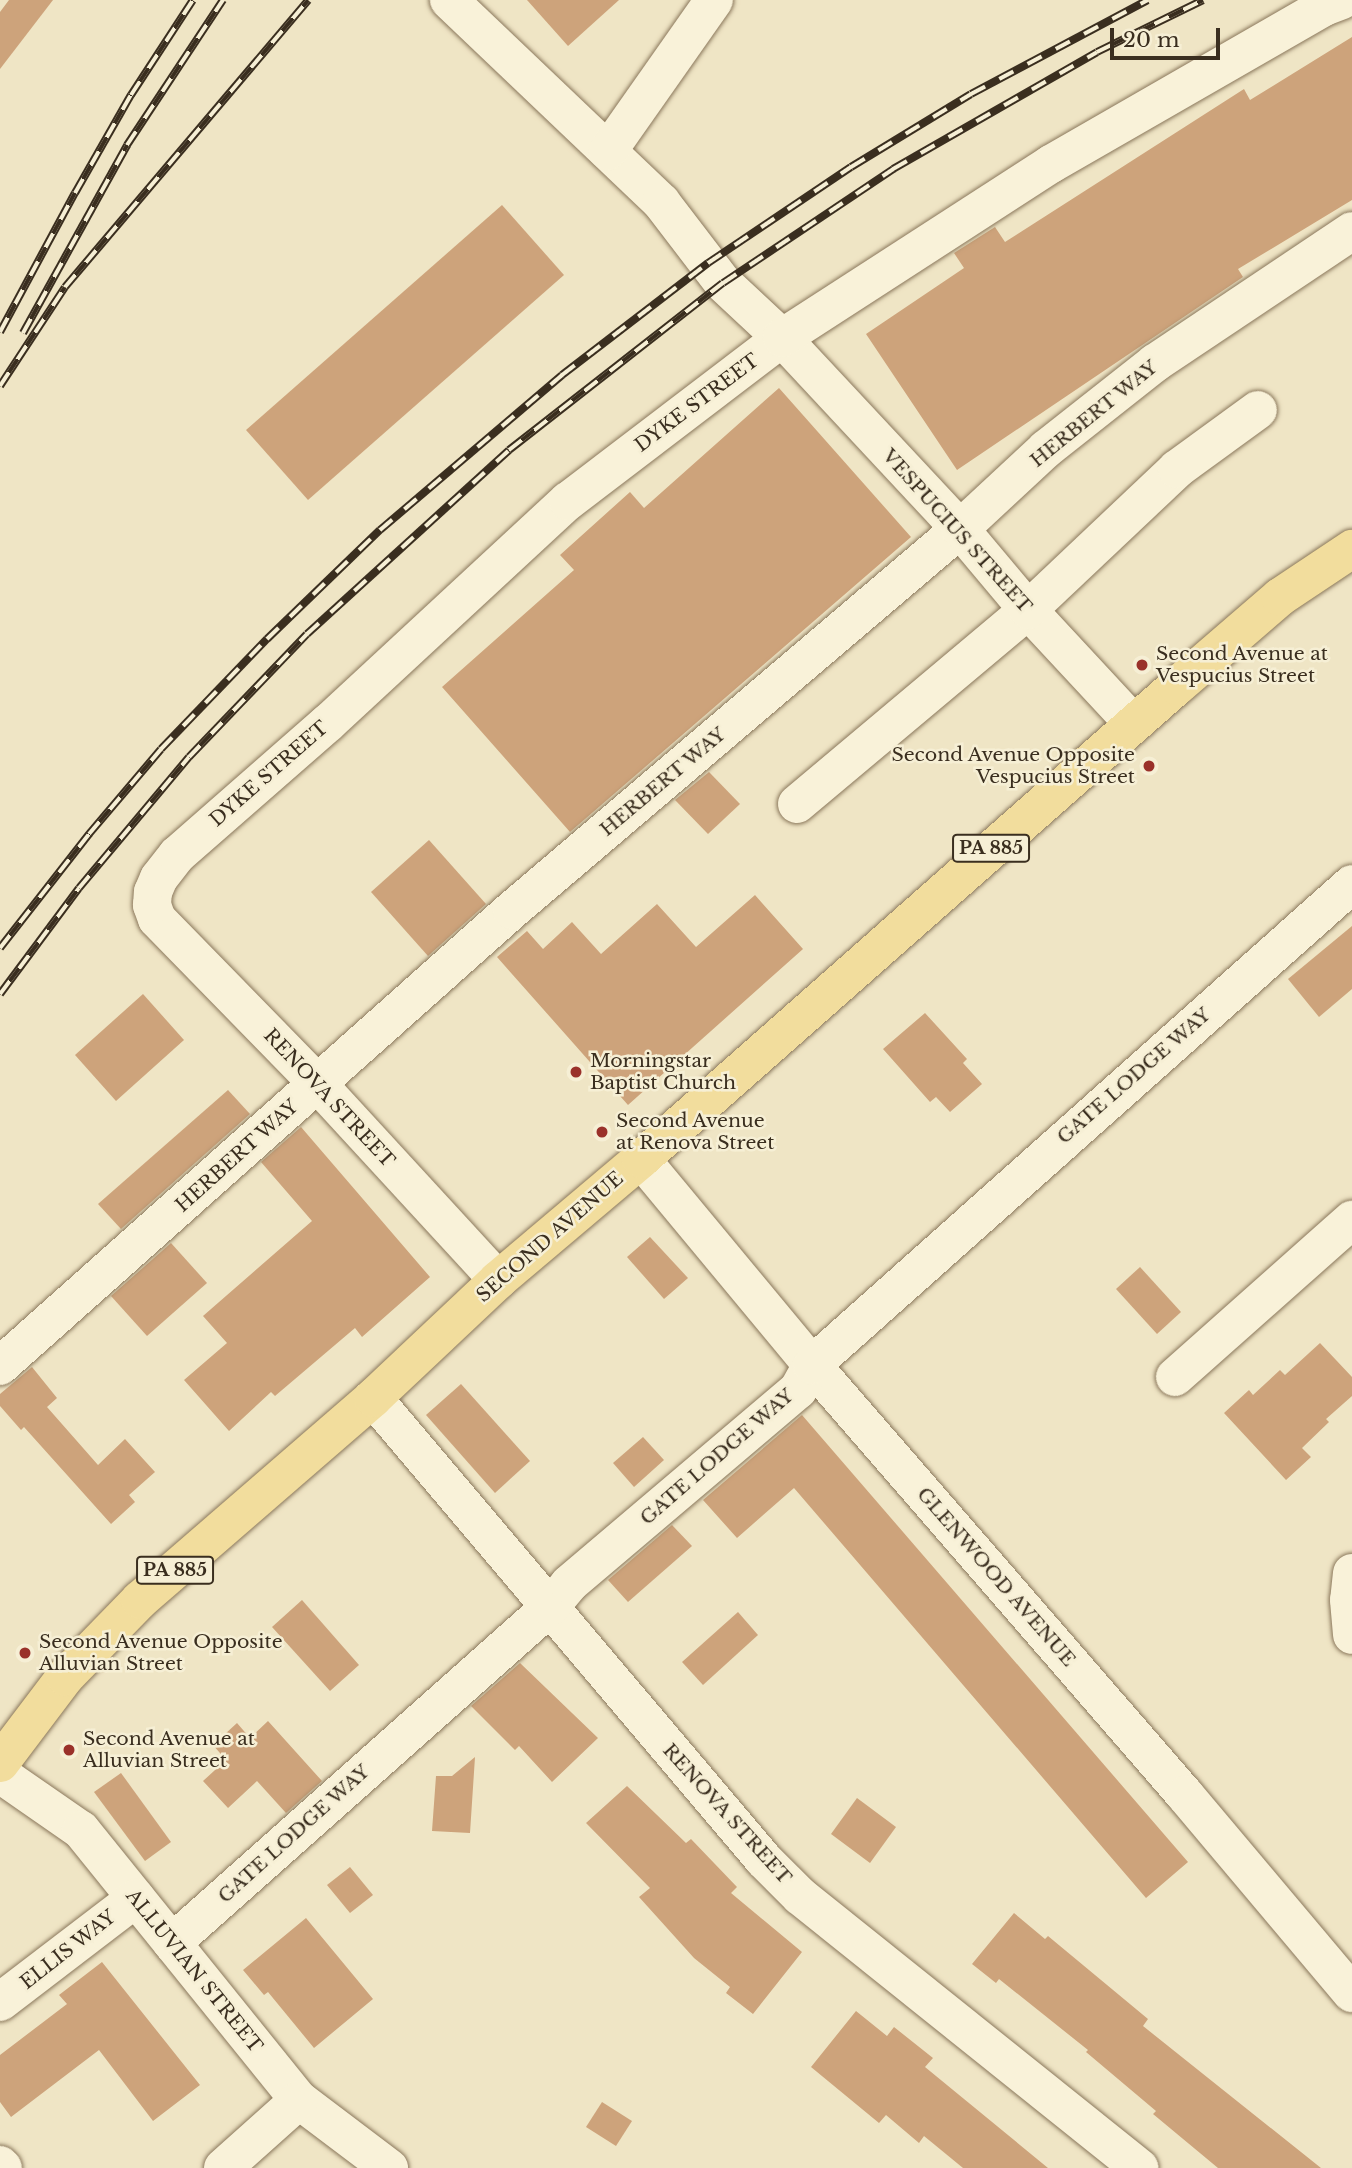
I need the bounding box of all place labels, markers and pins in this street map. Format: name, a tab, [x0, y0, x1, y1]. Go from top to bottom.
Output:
place label: Second Avenue at Vespucius Street	[1156, 643, 1329, 687]
marker: Second Avenue at Vespucius Street	[1134, 657, 1150, 673]
place label: Second Avenue Opposite Vespucius Street	[891, 744, 1135, 788]
marker: Second Avenue Opposite Vespucius Street	[1141, 758, 1157, 774]
place label: Morningstar Baptist Church	[590, 1050, 736, 1094]
marker: Morningstar Baptist Church	[568, 1064, 584, 1080]
place label: Second Avenue at Renova Street	[616, 1110, 775, 1154]
marker: Second Avenue at Renova Street	[594, 1124, 610, 1140]
place label: Second Avenue Opposite Alluvian Street	[39, 1631, 283, 1675]
marker: Second Avenue Opposite Alluvian Street	[17, 1645, 33, 1661]
place label: Second Avenue at Alluvian Street	[83, 1728, 256, 1772]
marker: Second Avenue at Alluvian Street	[61, 1742, 77, 1758]

